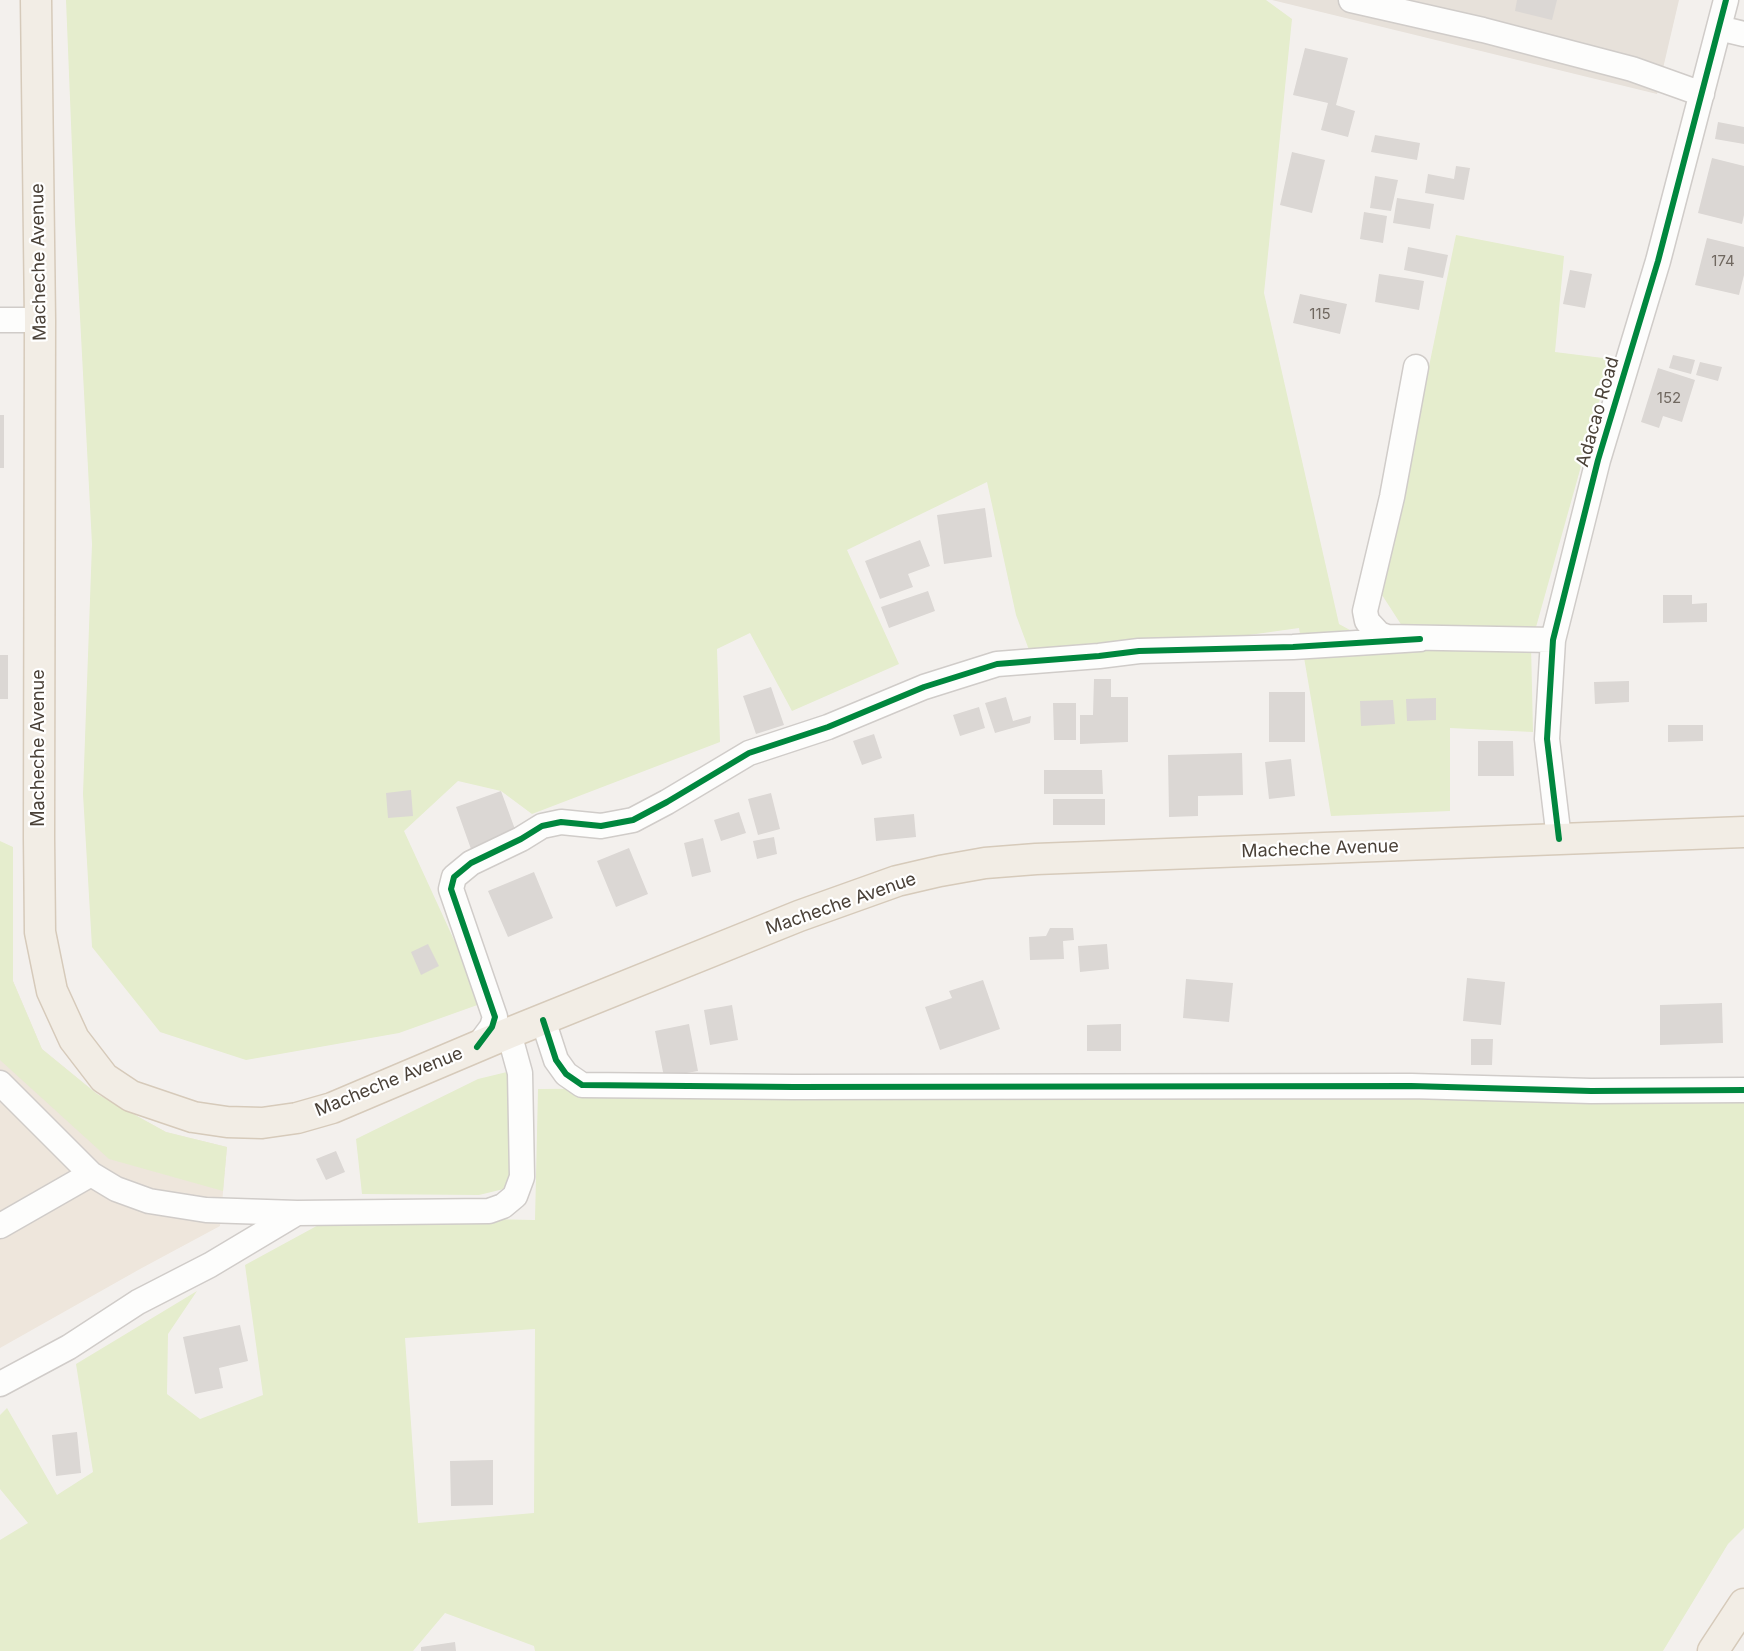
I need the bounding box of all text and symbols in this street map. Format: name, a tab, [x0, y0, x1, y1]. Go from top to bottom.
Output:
street label: Macheche Avenue	[27, 183, 51, 341]
house number: 174	[1711, 252, 1735, 270]
house number: 115	[1309, 305, 1331, 323]
street label: Adacao Road	[1572, 355, 1624, 469]
house number: 152	[1657, 389, 1681, 407]
street label: Macheche Avenue	[28, 669, 50, 827]
street label: Macheche Avenue	[1241, 835, 1399, 863]
street label: Macheche Avenue	[763, 868, 919, 940]
street label: Macheche Avenue	[312, 1042, 466, 1122]

